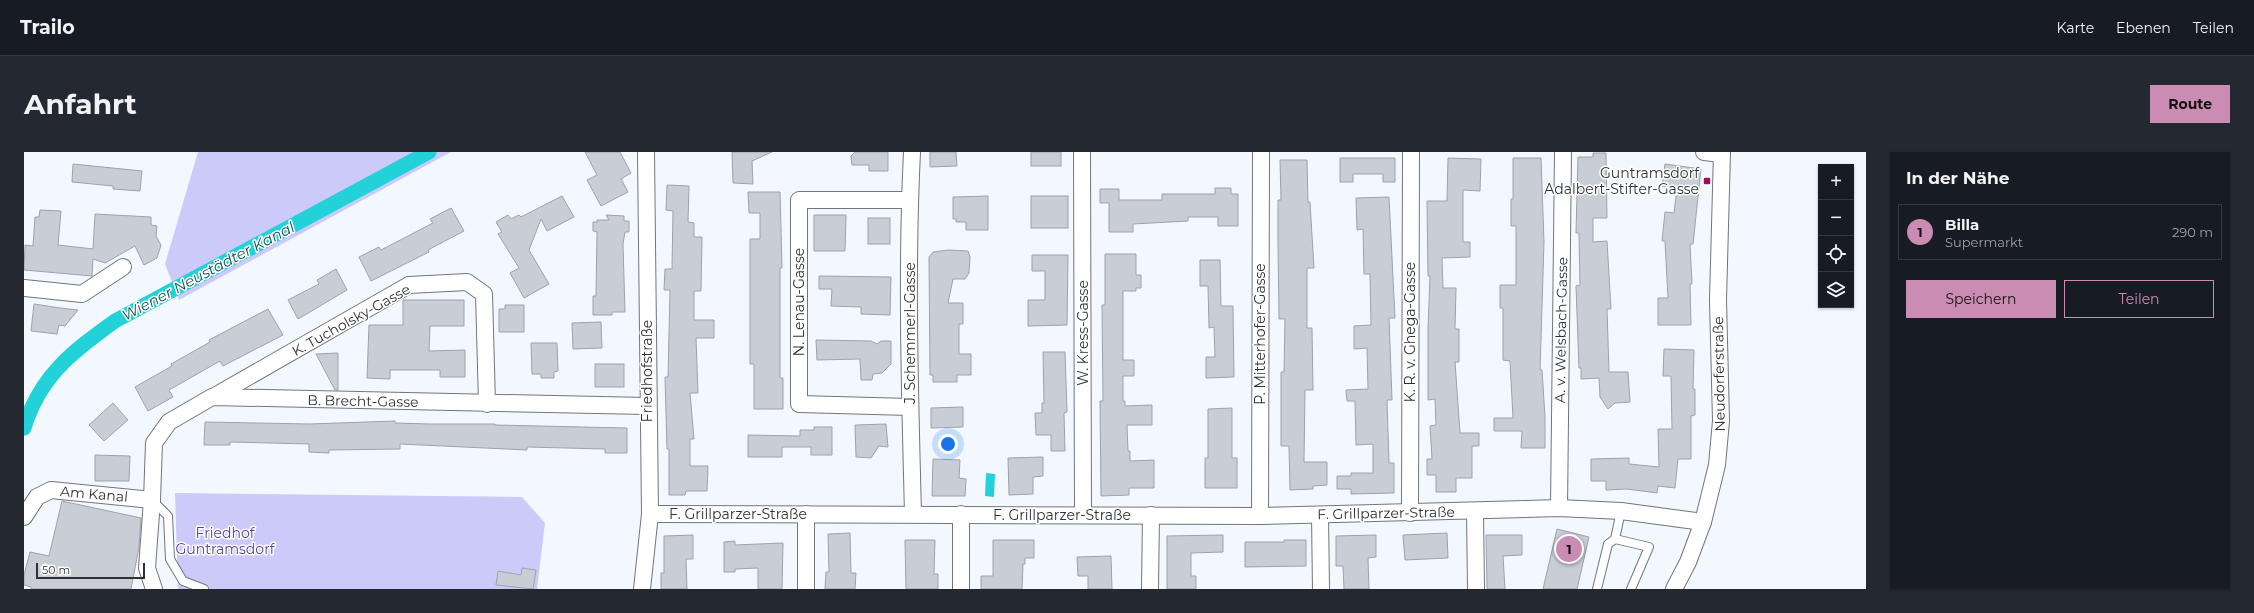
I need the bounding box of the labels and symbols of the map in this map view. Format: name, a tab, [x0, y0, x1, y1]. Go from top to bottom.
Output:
place label: Guntramsdorf Adalbert-Stifter-Gasse	[1544, 164, 1700, 198]
marker: Guntramsdorf Adalbert-Stifter-Gasse	[1702, 176, 1712, 186]
water label: Wiener Neustädter Kanal	[118, 217, 298, 325]
street label: N. Lenau-Gasse	[790, 248, 808, 356]
street label: A. v. Welsbach-Gasse	[1551, 257, 1571, 403]
street label: J. Schemmerl-Gasse	[901, 262, 919, 405]
street label: K. R. v. Ghega-Gasse	[1401, 262, 1419, 402]
street label: P. Mitterhofer-Gasse	[1251, 263, 1269, 405]
street label: K. Tucholsky-Gasse	[289, 280, 413, 360]
street label: W. Kress-Gasse	[1074, 280, 1092, 386]
street label: Neudorferstraße	[1709, 316, 1729, 432]
street label: Friedhofstraße	[638, 320, 656, 422]
street label: B. Brecht-Gasse	[307, 391, 419, 411]
your location	[938, 434, 958, 454]
street label: Am Kanal	[59, 482, 129, 506]
street label: F. Grillparzer-Straße	[1317, 503, 1455, 523]
street label: F. Grillparzer-Straße	[669, 505, 807, 523]
street label: F. Grillparzer-Straße	[993, 506, 1131, 524]
park label: Friedhof Guntramsdorf	[176, 524, 276, 558]
pin: 1	[1556, 534, 1582, 564]
scale bar	[36, 561, 145, 580]

